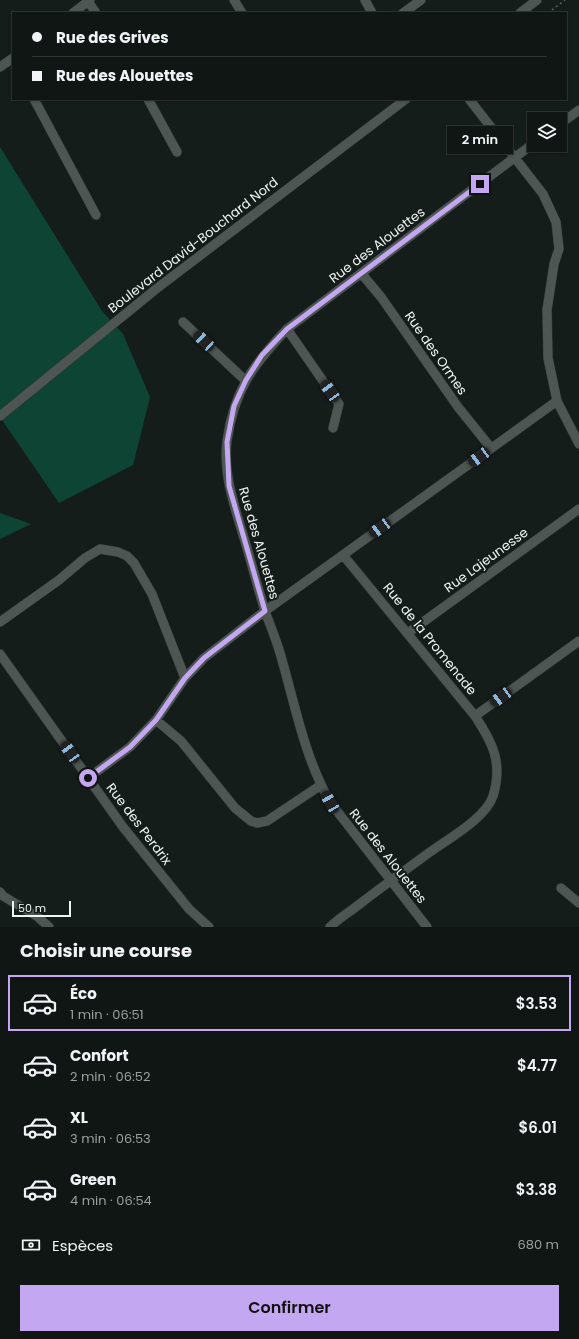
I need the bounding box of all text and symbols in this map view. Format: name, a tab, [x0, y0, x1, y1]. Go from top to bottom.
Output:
text: Rue des Grives	[56, 27, 169, 48]
text: Rue des Alouettes	[56, 65, 193, 86]
map controls	[527, 112, 567, 152]
button: layers	[527, 112, 567, 152]
callout: 2 min	[447, 126, 513, 154]
text: 2 min	[462, 130, 498, 149]
street label: Boulevard David-Bouchard Nord	[104, 172, 282, 318]
route end	[471, 175, 489, 193]
street label: Rue des Alouettes	[325, 202, 429, 287]
street label: Rue des Ormes	[400, 307, 472, 399]
car	[191, 328, 217, 354]
car	[318, 378, 342, 404]
car	[466, 445, 492, 469]
street label: Rue des Alouettes	[234, 485, 284, 601]
car	[367, 516, 393, 540]
street label: Rue Lajeunesse	[440, 523, 532, 597]
street label: Rue de la Promenade	[379, 579, 481, 699]
car	[488, 685, 514, 709]
car	[58, 739, 82, 765]
route start	[79, 769, 97, 787]
street label: Rue des Perdrix	[102, 779, 177, 870]
car	[319, 789, 341, 815]
street label: Rue des Alouettes	[345, 805, 431, 908]
scale bar	[12, 899, 71, 918]
text: 50 m	[18, 900, 46, 916]
text: Choisir une course	[20, 938, 192, 963]
text: Éco	[70, 983, 97, 1004]
icon: car	[22, 985, 58, 1021]
text: $3.53	[516, 993, 557, 1014]
text: 1 min · 06:51	[70, 1005, 144, 1024]
text: Confort	[70, 1045, 129, 1066]
icon: car	[22, 1047, 58, 1083]
text: $4.77	[517, 1055, 557, 1076]
text: 2 min · 06:52	[70, 1067, 150, 1086]
text: XL	[70, 1107, 88, 1128]
icon: car	[22, 1109, 58, 1145]
text: $6.01	[519, 1117, 557, 1138]
text: 3 min · 06:53	[70, 1129, 151, 1148]
text: Green	[70, 1169, 116, 1190]
icon: car	[22, 1171, 58, 1207]
text: $3.38	[516, 1179, 557, 1200]
text: 4 min · 06:54	[70, 1191, 152, 1210]
icon: cash	[20, 1234, 42, 1256]
text: Espèces	[52, 1235, 113, 1256]
text: 680 m	[518, 1235, 559, 1254]
button: Confirmer	[20, 1285, 559, 1331]

